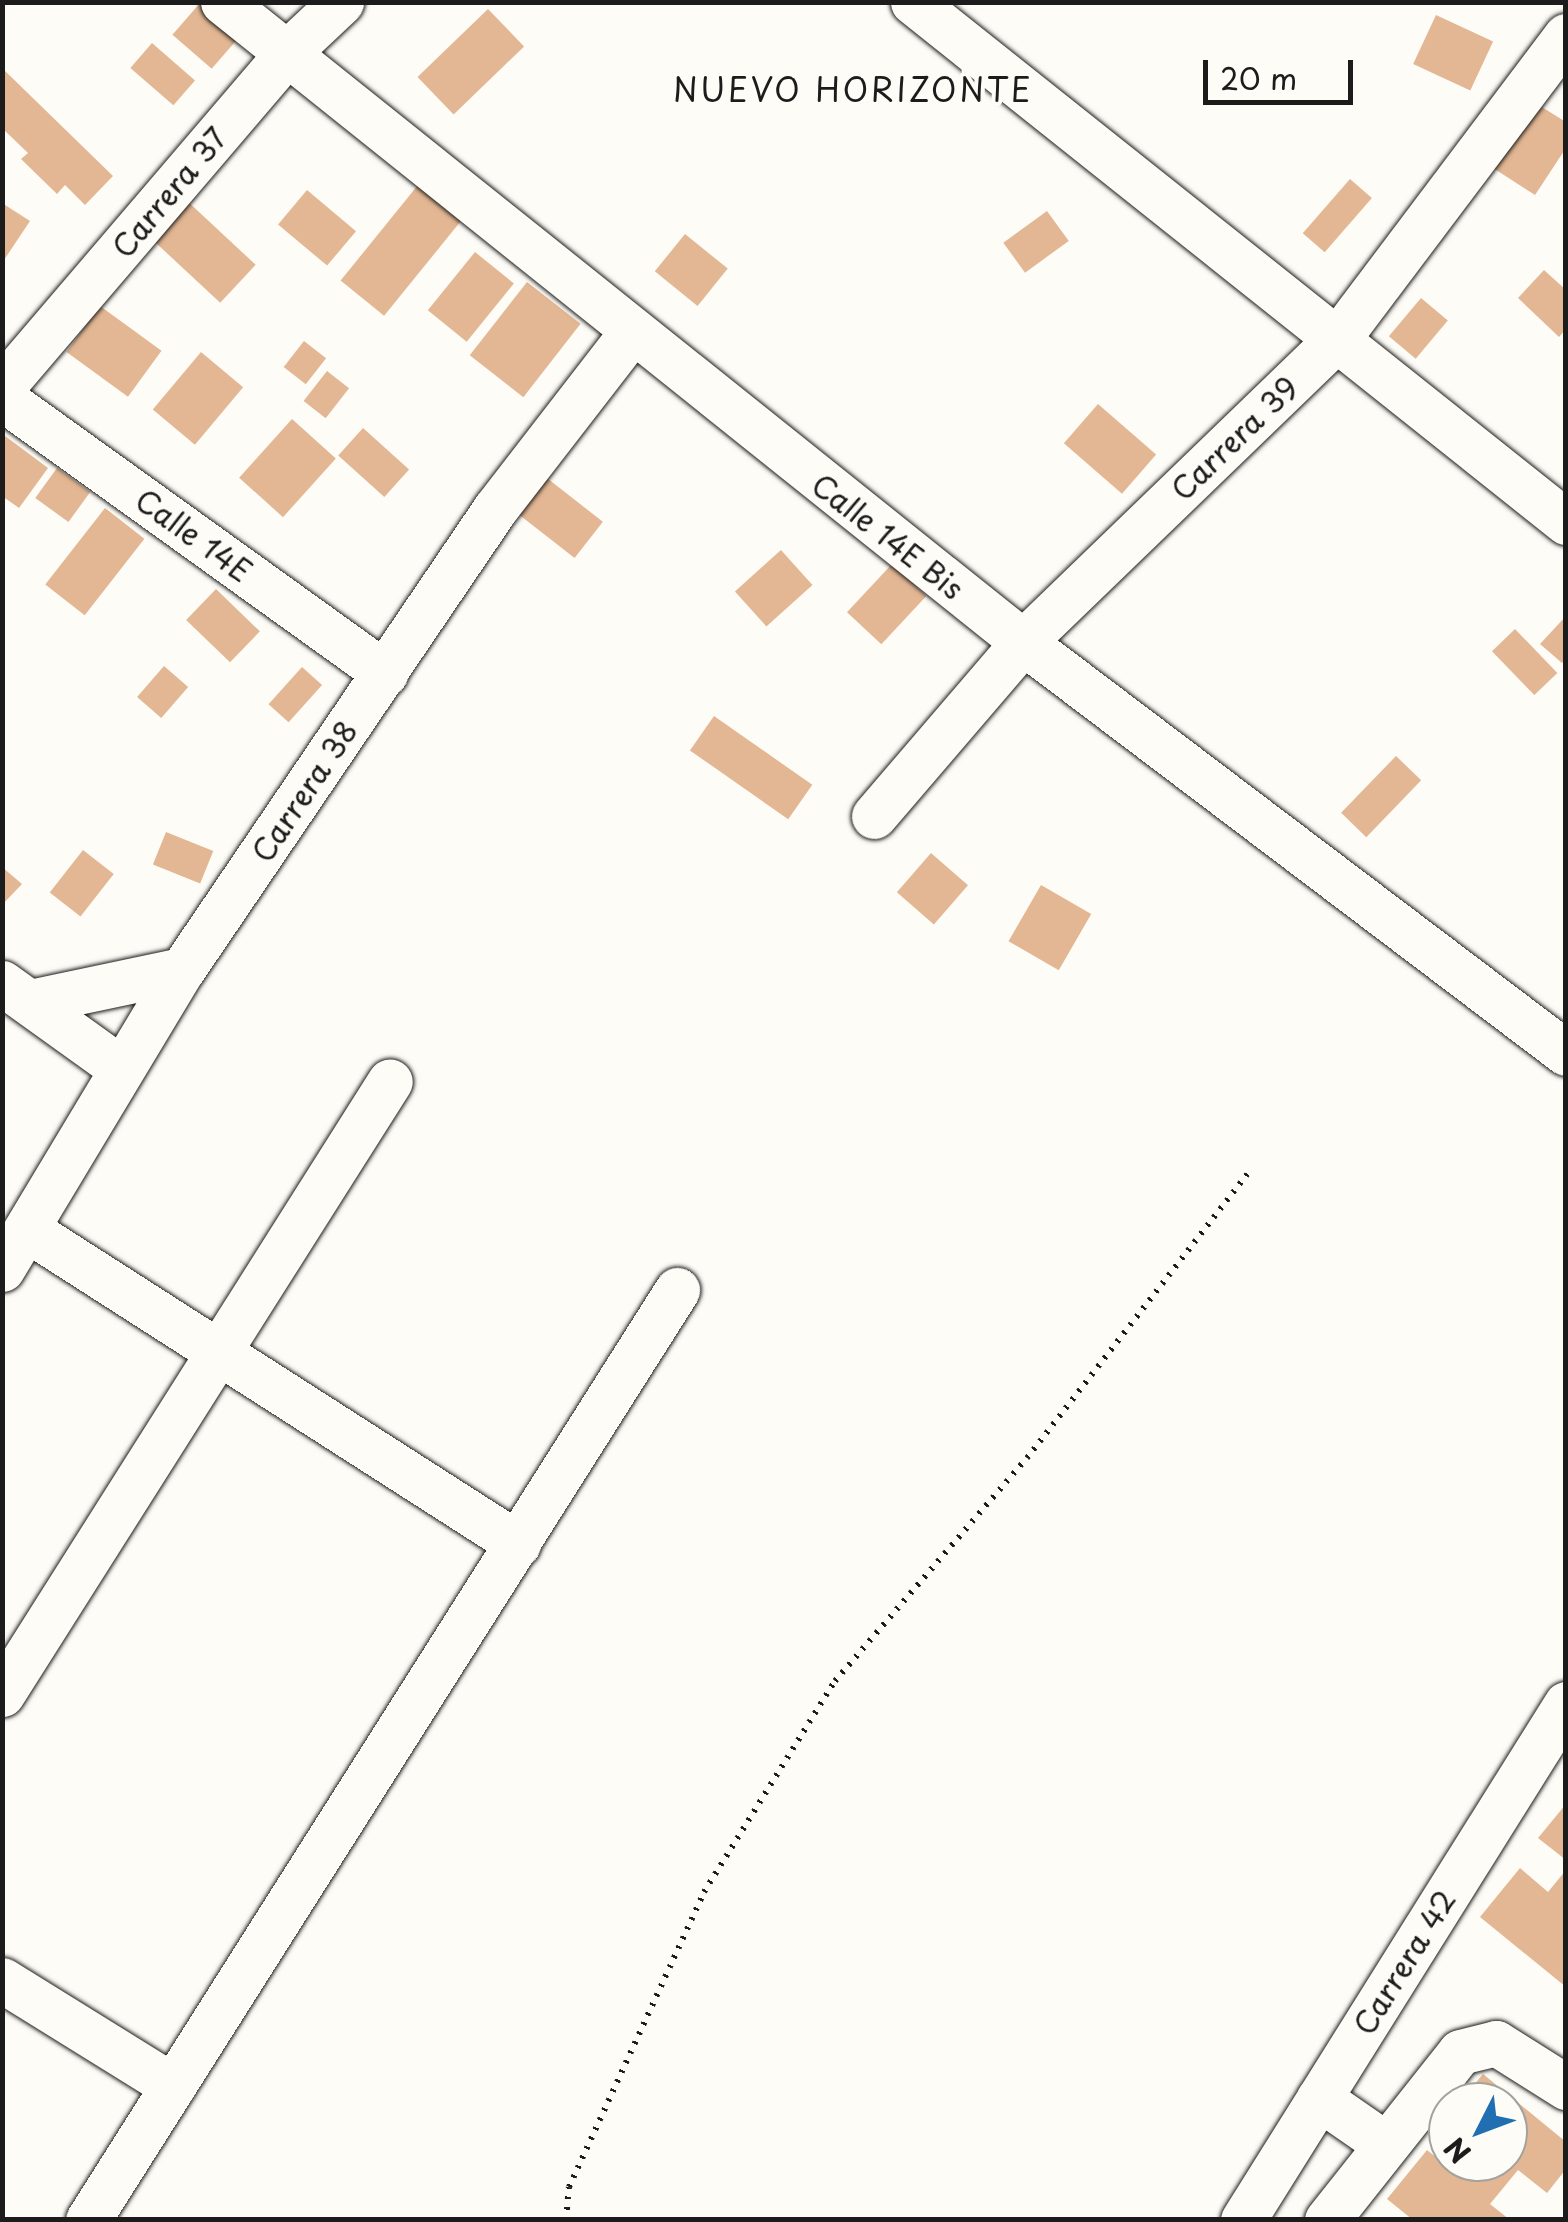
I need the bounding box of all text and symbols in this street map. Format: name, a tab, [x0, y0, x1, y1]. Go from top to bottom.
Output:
scale bar	[1208, 40, 1358, 102]
text: 20 m	[1220, 55, 1297, 100]
district label: NUEVO HORIZONTE	[674, 70, 1032, 108]
street label: Carrera 37	[104, 119, 234, 265]
street label: Carrera 39	[1163, 369, 1305, 507]
street label: Calle 14E Bis	[803, 464, 973, 608]
street label: Calle 14E	[129, 481, 259, 589]
street label: Carrera 38	[243, 713, 365, 869]
street label: Carrera 42	[1345, 1883, 1463, 2041]
north arrow	[1428, 2082, 1528, 2182]
text: N	[1433, 2128, 1480, 2174]

